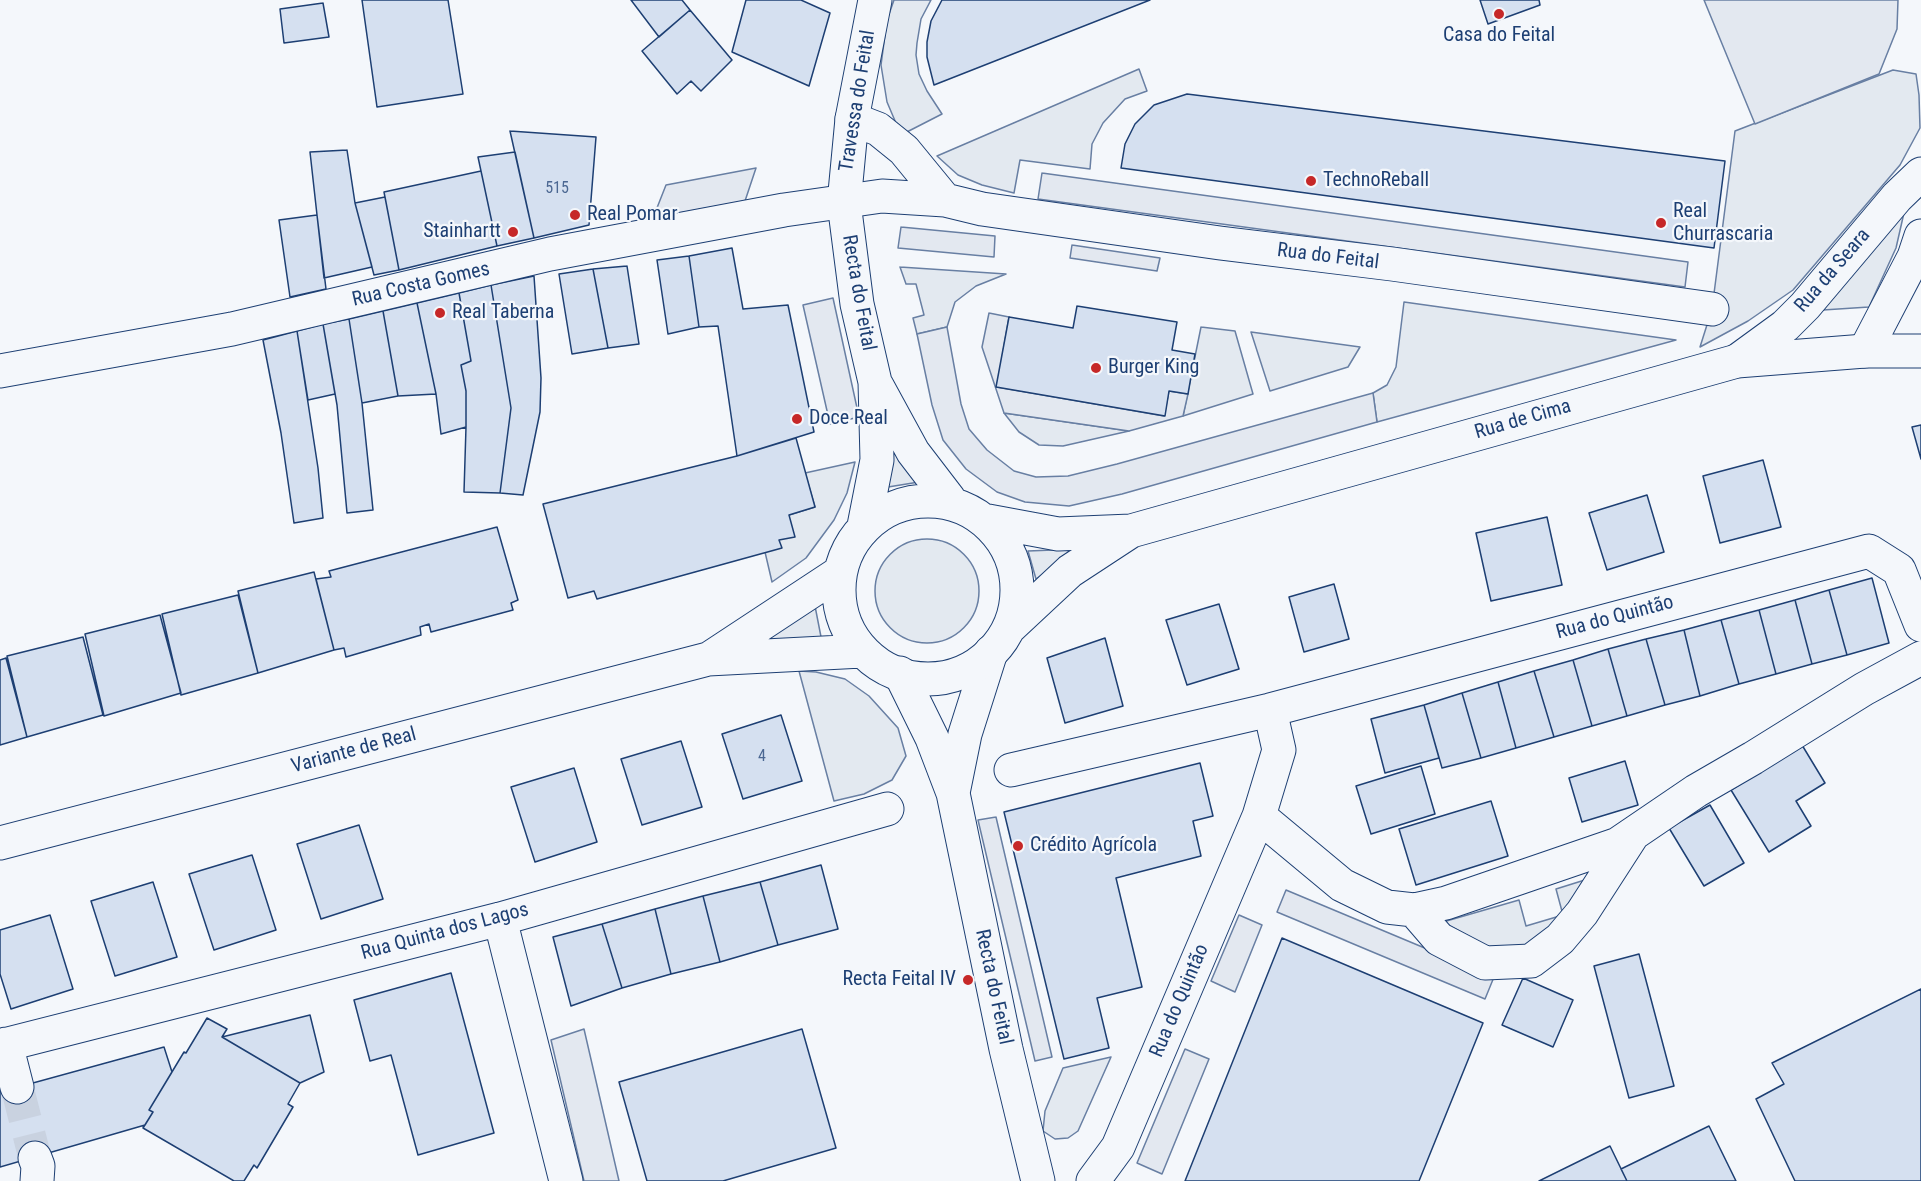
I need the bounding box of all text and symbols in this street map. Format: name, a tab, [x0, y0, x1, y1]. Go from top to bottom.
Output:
marker: Casa do Feital	[1492, 7, 1506, 21]
place label: Casa do Feital	[1443, 24, 1555, 48]
street label: Travessa do Feital	[835, 28, 881, 174]
place label: TechnoReball	[1323, 169, 1429, 193]
marker: TechnoReball	[1304, 174, 1318, 188]
house number: 515	[545, 179, 569, 199]
place label: Real Churrascaria	[1673, 200, 1773, 247]
place label: Real Pomar	[587, 203, 677, 227]
marker: Real Pomar	[568, 208, 582, 222]
marker: Real Churrascaria	[1654, 216, 1668, 230]
place label: Stainhartt	[423, 220, 501, 244]
street label: Rua da Seara	[1790, 224, 1876, 318]
marker: Stainhartt	[506, 225, 520, 239]
street label: Recta do Feital	[836, 233, 880, 353]
street label: Rua do Feital	[1276, 239, 1380, 275]
street label: Rua Costa Gomes	[350, 258, 492, 312]
place label: Real Taberna	[452, 301, 554, 325]
marker: Real Taberna	[433, 306, 447, 320]
place label: Burger King	[1108, 356, 1199, 380]
marker: Burger King	[1089, 361, 1103, 375]
street label: Rua de Cima	[1472, 395, 1574, 445]
place label: Doce Real	[809, 407, 888, 431]
marker: Doce Real	[790, 412, 804, 426]
street label: Rua do Quintão	[1554, 591, 1676, 645]
street label: Variante de Real	[289, 723, 419, 779]
house number: 4	[758, 747, 766, 767]
place label: Crédito Agrícola	[1030, 834, 1157, 858]
marker: Crédito Agrícola	[1011, 839, 1025, 853]
street label: Rua Quinta dos Lagos	[359, 898, 531, 966]
street label: Recta do Feital	[969, 927, 1017, 1047]
street label: Rua do Quintão	[1145, 941, 1215, 1061]
place label: Recta Feital IV	[842, 968, 956, 992]
marker: Recta Feital IV	[961, 973, 975, 987]

